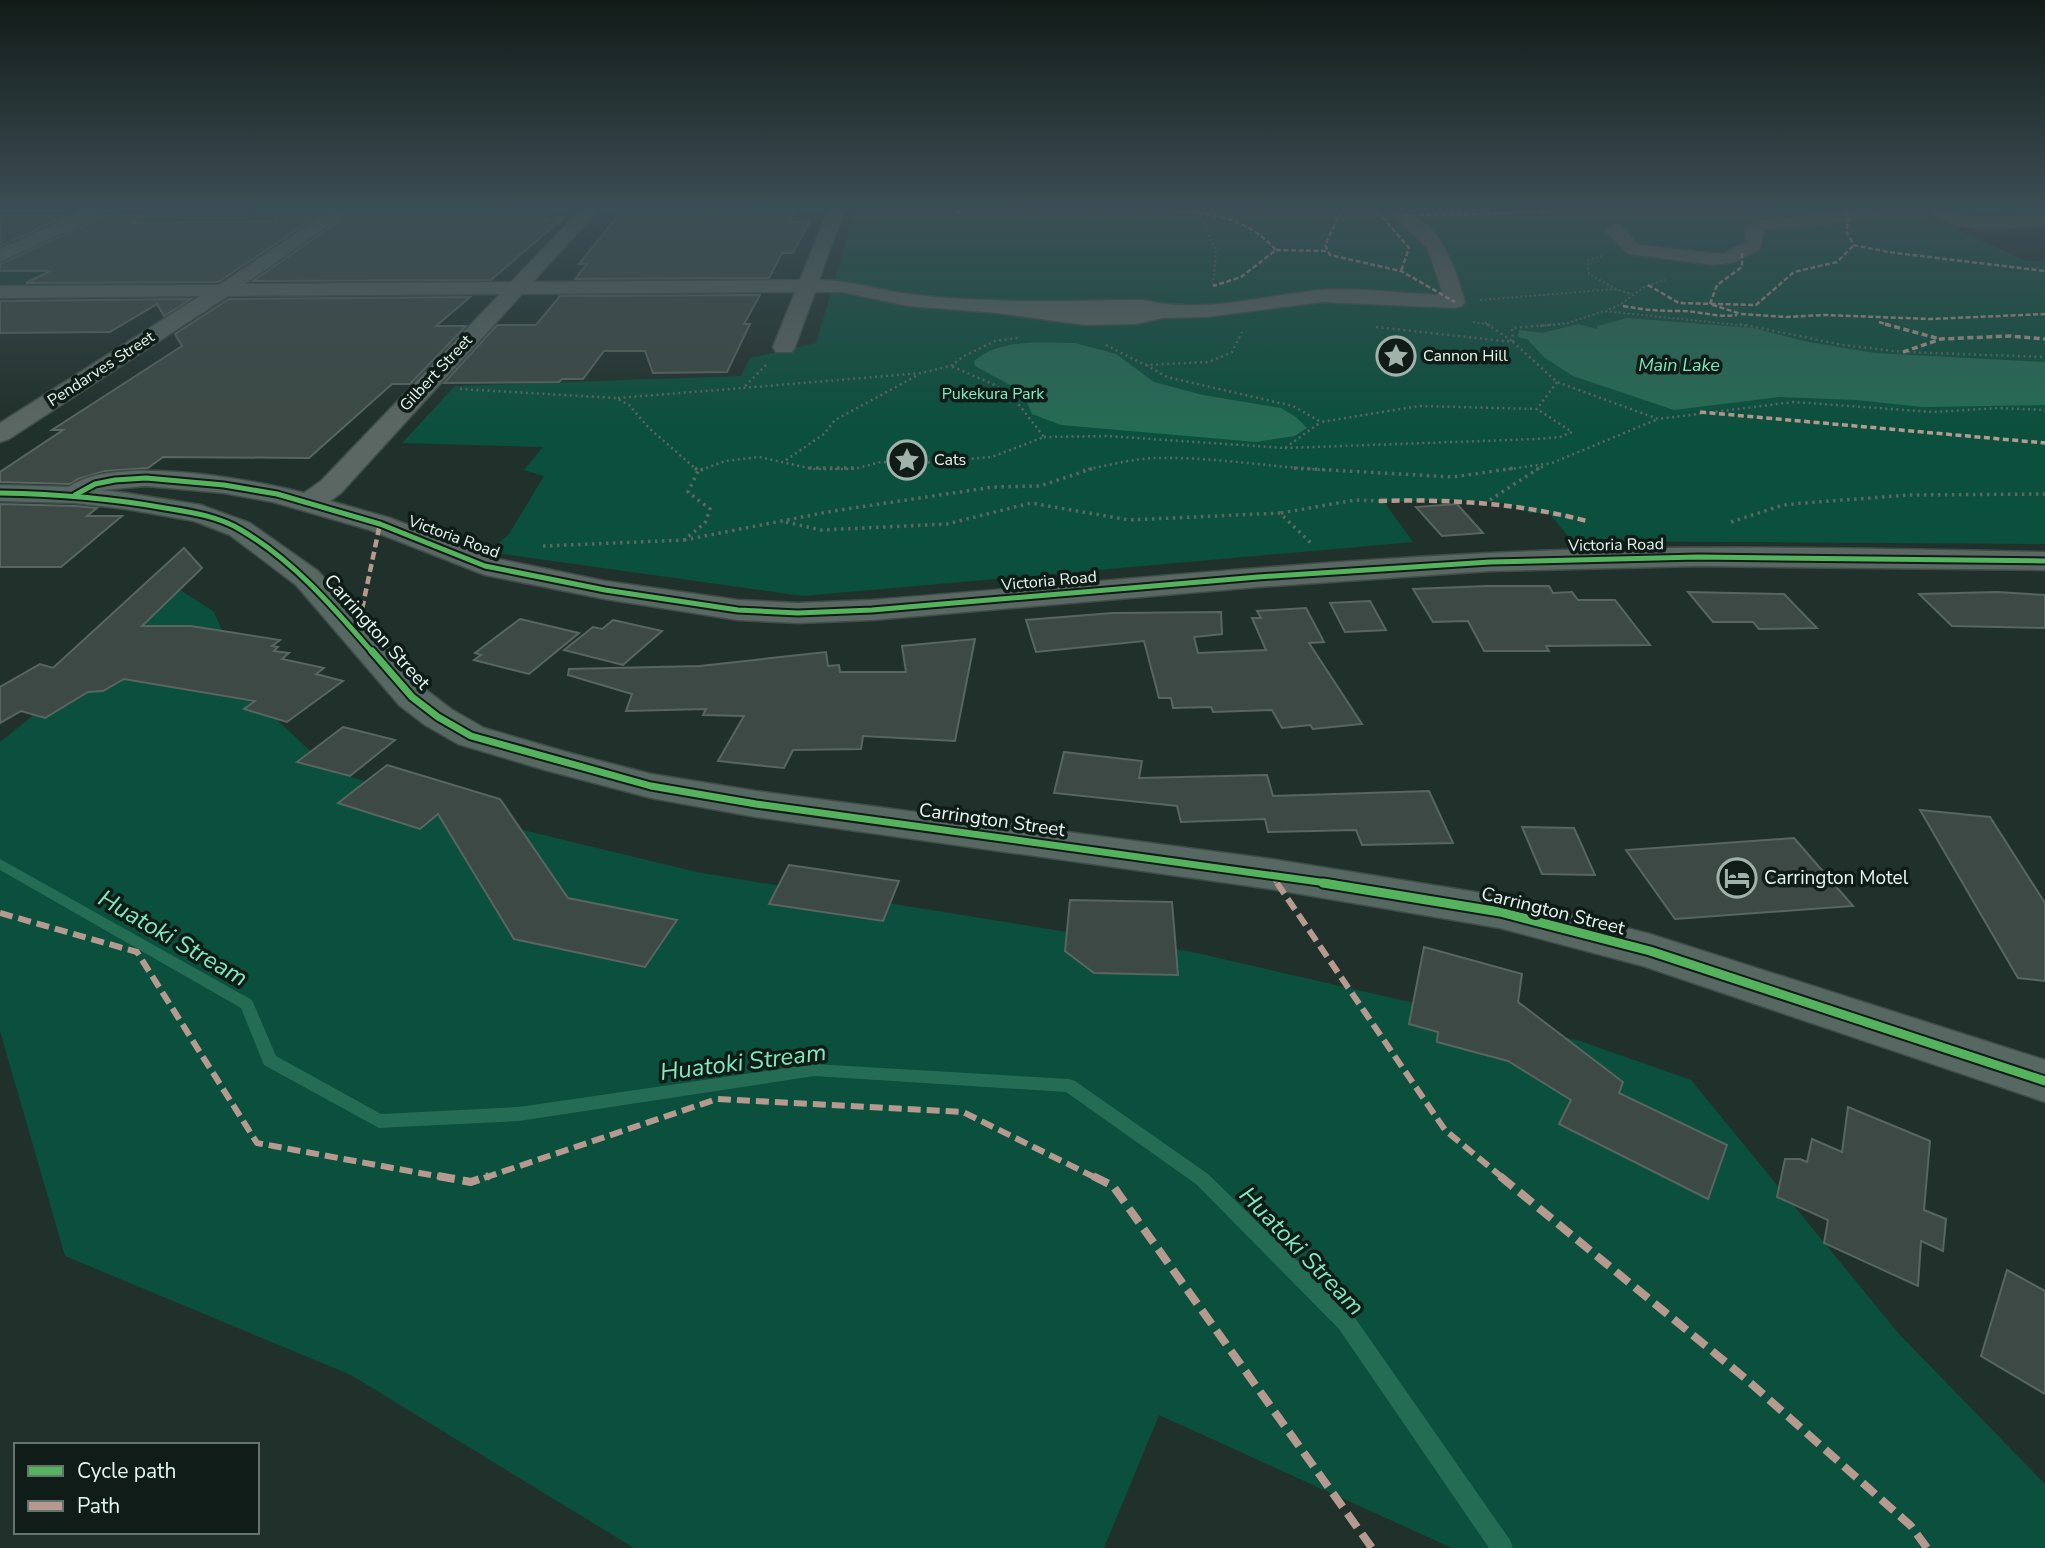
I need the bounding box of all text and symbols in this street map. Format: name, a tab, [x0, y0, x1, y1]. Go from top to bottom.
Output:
street label: Pendarves Street	[43, 326, 159, 412]
street label: Gilbert Street	[395, 330, 478, 416]
place icon: Cannon Hill	[1375, 335, 1417, 377]
place label: Cannon Hill	[1423, 345, 1508, 367]
water label: Main Lake	[1638, 353, 1720, 377]
park label: Pukekura Park	[942, 383, 1045, 405]
place icon: Cats	[886, 439, 928, 481]
place label: Cats	[934, 449, 966, 471]
street label: Victoria Road	[404, 510, 503, 564]
street label: Victoria Road	[1567, 533, 1664, 557]
street label: Victoria Road	[999, 566, 1098, 596]
street label: Carrington Street	[318, 569, 436, 696]
street label: Carrington Street	[917, 797, 1067, 843]
hotel icon: Carrington Motel	[1716, 857, 1758, 899]
place label: Carrington Motel	[1764, 865, 1909, 891]
street label: Carrington Street	[1478, 881, 1628, 941]
water label: Huatoki Stream	[93, 882, 253, 994]
water label: Huatoki Stream	[658, 1036, 828, 1088]
water label: Huatoki Stream	[1232, 1180, 1372, 1322]
legend	[14, 1443, 259, 1534]
text: Cycle path	[77, 1457, 176, 1485]
text: Path	[77, 1492, 120, 1520]

